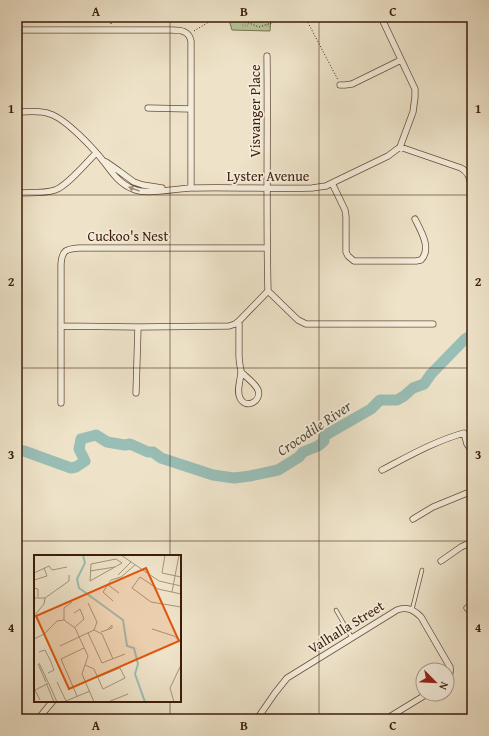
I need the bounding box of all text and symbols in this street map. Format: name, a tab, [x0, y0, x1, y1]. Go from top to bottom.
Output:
text: A	[92, 2, 101, 21]
text: B	[240, 2, 248, 21]
text: C	[389, 2, 397, 21]
street label: Visvanger Place	[245, 64, 265, 158]
text: 1	[8, 99, 14, 118]
text: 1	[475, 99, 481, 118]
street label: Lyster Avenue	[227, 166, 310, 186]
one-way arrow	[128, 185, 140, 191]
street label: Cuckoo's Nest	[88, 226, 168, 246]
text: 2	[8, 272, 15, 291]
text: 2	[475, 272, 482, 291]
water label: Crocodile River	[273, 395, 356, 461]
text: 3	[8, 445, 14, 464]
text: 3	[475, 445, 481, 464]
inset map	[34, 555, 181, 702]
street label: Valhalla Street	[304, 596, 388, 658]
text: 4	[8, 618, 15, 637]
text: 4	[475, 618, 482, 637]
north arrow	[415, 662, 455, 702]
text: N	[435, 679, 453, 693]
text: A	[92, 716, 101, 735]
text: B	[240, 716, 248, 735]
text: C	[389, 716, 397, 735]

